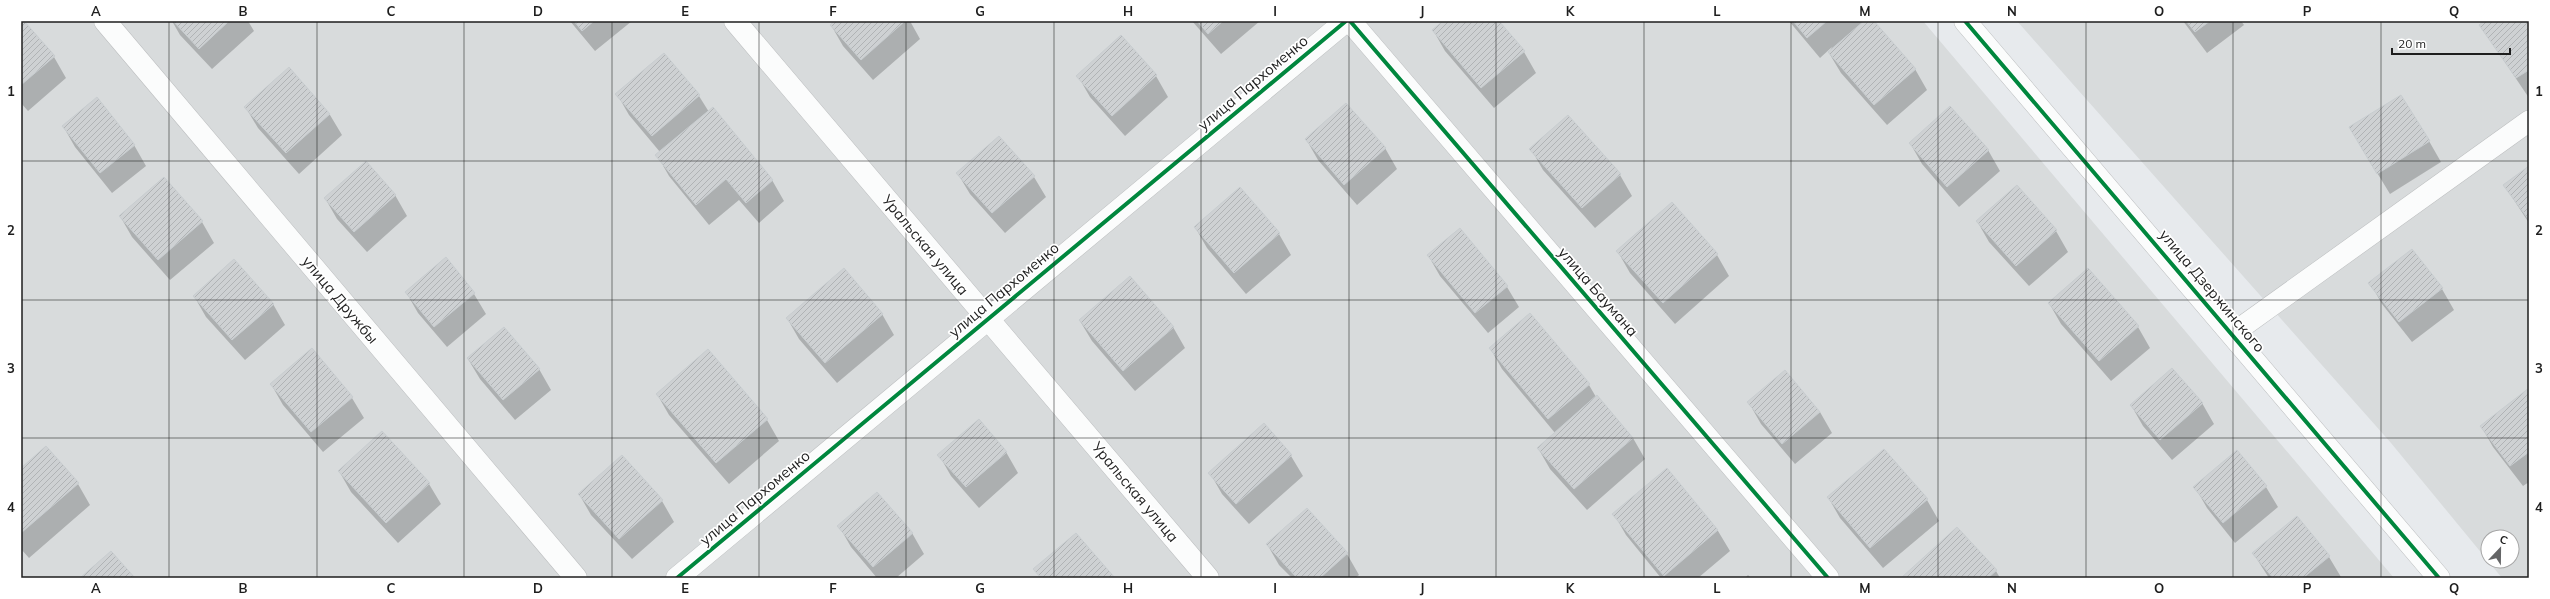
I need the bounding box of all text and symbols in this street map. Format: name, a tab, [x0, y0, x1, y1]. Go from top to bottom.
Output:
text: A	[91, 3, 101, 19]
text: B	[239, 3, 248, 19]
text: C	[387, 3, 396, 19]
text: D	[533, 3, 543, 19]
text: E	[681, 3, 689, 19]
text: F	[829, 3, 837, 19]
text: G	[975, 3, 985, 19]
text: H	[1123, 3, 1133, 19]
text: I	[1273, 3, 1277, 19]
text: J	[1420, 3, 1424, 19]
text: K	[1566, 3, 1576, 19]
text: L	[1713, 3, 1721, 19]
text: M	[1859, 3, 1871, 19]
text: N	[2007, 3, 2017, 19]
text: O	[2154, 3, 2164, 19]
text: P	[2303, 3, 2312, 19]
text: Q	[2449, 3, 2459, 19]
scale bar	[2392, 30, 2510, 56]
street label: улица Пархоменко	[1194, 31, 1312, 134]
text: 20 m	[2398, 36, 2426, 51]
text: 1	[7, 83, 15, 99]
text: 1	[2535, 83, 2543, 99]
street label: Уральская улица	[877, 190, 973, 299]
text: 2	[7, 222, 15, 238]
text: 2	[2535, 222, 2543, 238]
street label: улица Дзержинского	[2155, 225, 2269, 356]
street label: улица Пархоменко	[945, 238, 1063, 341]
street label: улица Баумана	[1554, 243, 1642, 340]
street label: улица Дружбы	[298, 252, 383, 347]
text: 3	[7, 360, 15, 376]
text: 3	[2535, 360, 2543, 376]
street label: Уральская улица	[1087, 437, 1183, 546]
street label: улица Пархоменко	[696, 446, 814, 549]
text: 4	[7, 499, 15, 515]
text: 4	[2535, 499, 2543, 515]
north arrow	[2480, 529, 2520, 569]
text: С	[2498, 532, 2510, 548]
text: A	[91, 580, 101, 596]
text: B	[239, 580, 248, 596]
text: C	[387, 580, 396, 596]
text: D	[533, 580, 543, 596]
text: E	[681, 580, 689, 596]
text: F	[829, 580, 837, 596]
text: G	[975, 580, 985, 596]
text: H	[1123, 580, 1133, 596]
text: I	[1273, 580, 1277, 596]
text: J	[1420, 580, 1424, 596]
text: K	[1566, 580, 1576, 596]
text: L	[1713, 580, 1721, 596]
text: M	[1859, 580, 1871, 596]
text: N	[2007, 580, 2017, 596]
text: O	[2154, 580, 2164, 596]
text: P	[2303, 580, 2312, 596]
text: Q	[2449, 580, 2459, 596]

